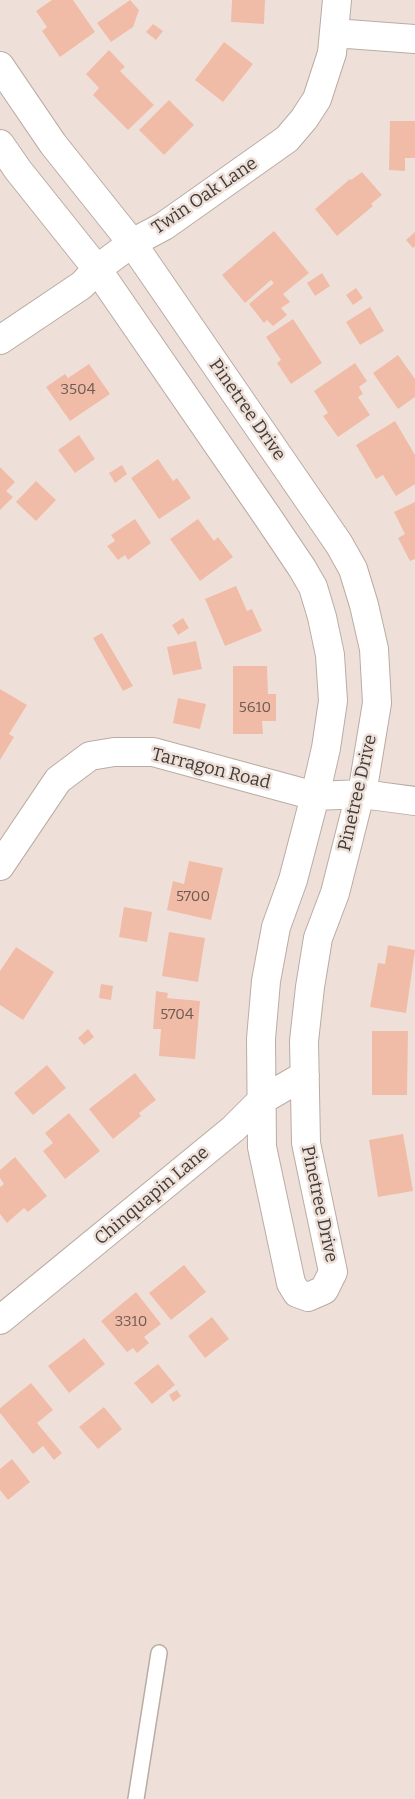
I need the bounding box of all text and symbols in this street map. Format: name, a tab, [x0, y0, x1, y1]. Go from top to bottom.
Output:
street label: Twin Oak Lane	[148, 153, 262, 239]
street label: Pinetree Drive	[204, 355, 290, 465]
house number: 3504	[61, 381, 95, 399]
house number: 5610	[239, 699, 271, 717]
street label: Pinetree Drive	[334, 733, 382, 853]
street label: Tarragon Road	[149, 744, 273, 794]
house number: 5700	[176, 888, 210, 906]
house number: 5704	[160, 1006, 194, 1024]
street label: Chinquapin Lane	[91, 1142, 213, 1250]
street label: Pinetree Drive	[296, 1144, 342, 1264]
house number: 3310	[115, 1313, 147, 1331]

